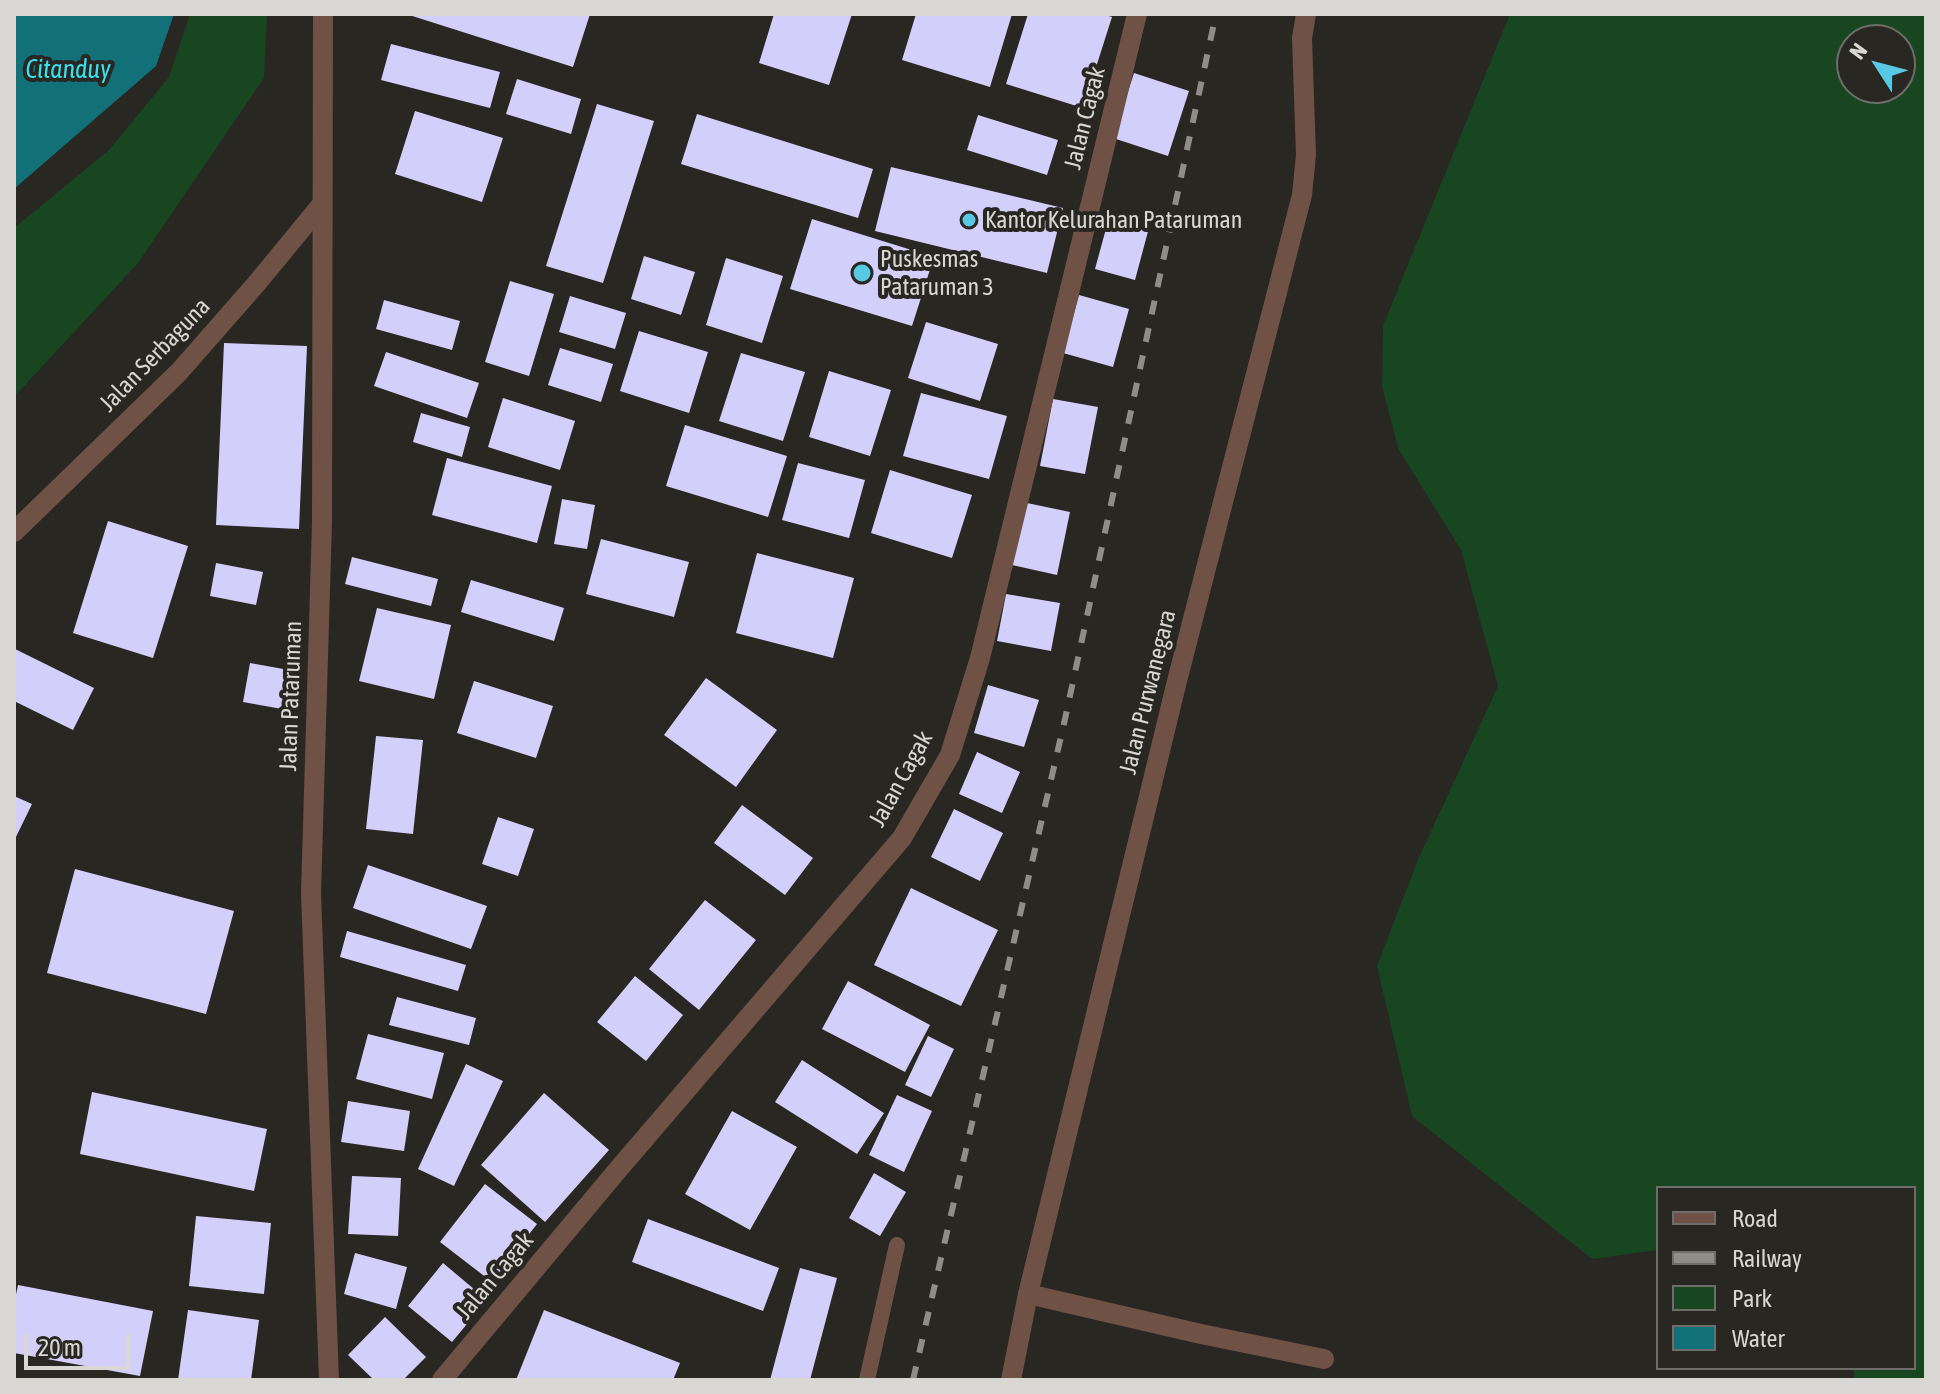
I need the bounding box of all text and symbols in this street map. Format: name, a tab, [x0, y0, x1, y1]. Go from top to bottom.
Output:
north arrow	[1836, 24, 1916, 104]
text: N	[1844, 38, 1873, 64]
water label: Citanduy	[25, 54, 111, 86]
street label: Jalan Cagak	[1058, 64, 1112, 172]
place label: Kantor Kelurahan Pataruman	[985, 206, 1242, 234]
marker: Kantor Kelurahan Pataruman	[960, 211, 978, 229]
place label: Puskesmas Pataruman 3	[880, 245, 994, 301]
marker: Puskesmas Pataruman 3	[851, 262, 873, 284]
street label: Jalan Serbaguna	[94, 292, 216, 418]
street label: Jalan Purwanegara	[1114, 607, 1182, 777]
street label: Jalan Pataruman	[274, 620, 308, 772]
street label: Jalan Cagak	[863, 726, 939, 832]
legend	[1656, 1186, 1916, 1370]
text: Road	[1732, 1205, 1778, 1232]
street label: Jalan Cagak	[450, 1227, 540, 1325]
text: Railway	[1732, 1245, 1802, 1272]
text: Park	[1732, 1285, 1772, 1312]
scale bar	[28, 1318, 134, 1368]
text: Water	[1732, 1325, 1785, 1352]
text: 20 m	[38, 1334, 81, 1361]

